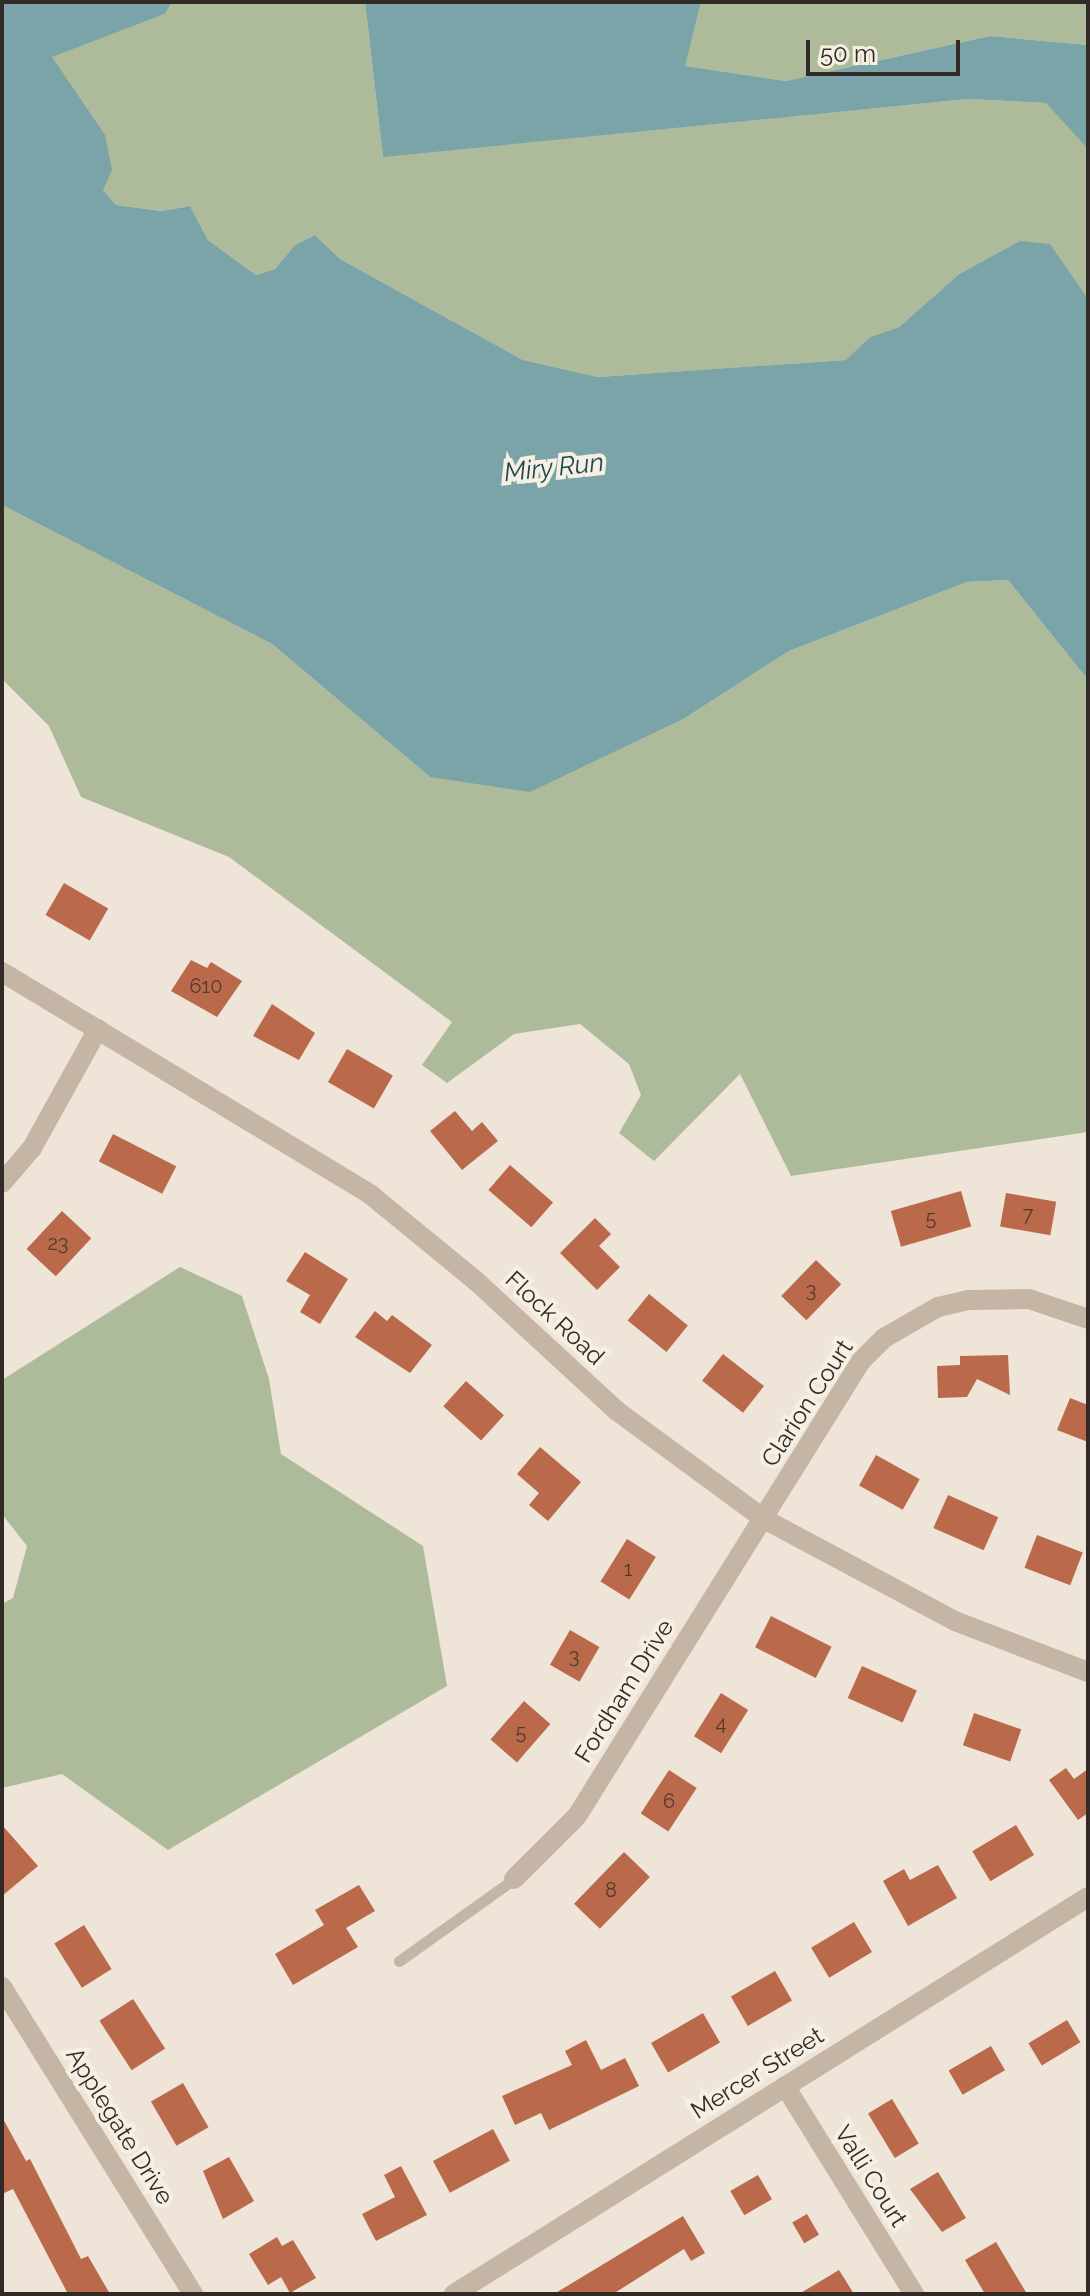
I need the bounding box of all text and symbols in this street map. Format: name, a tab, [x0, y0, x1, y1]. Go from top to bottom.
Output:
scale bar	[810, 24, 964, 74]
text: 50 m	[820, 39, 876, 68]
water label: Miry Run	[502, 447, 606, 489]
house number: 610	[190, 974, 222, 998]
house number: 7	[1023, 1202, 1033, 1226]
house number: 5	[926, 1206, 936, 1230]
house number: 23	[47, 1231, 69, 1255]
street label: Flock Road	[500, 1265, 610, 1371]
house number: 3	[806, 1278, 816, 1302]
street label: Clarion Court	[755, 1334, 859, 1472]
house number: 1	[624, 1557, 632, 1581]
street label: Fordham Drive	[569, 1614, 679, 1768]
house number: 3	[569, 1644, 579, 1668]
house number: 4	[716, 1711, 726, 1735]
house number: 5	[516, 1720, 526, 1744]
house number: 6	[663, 1789, 675, 1813]
house number: 8	[605, 1878, 617, 1902]
street label: Mercer Street	[685, 2021, 829, 2125]
street label: Applegate Drive	[60, 2042, 180, 2210]
street label: Valli Court	[829, 2120, 913, 2232]

